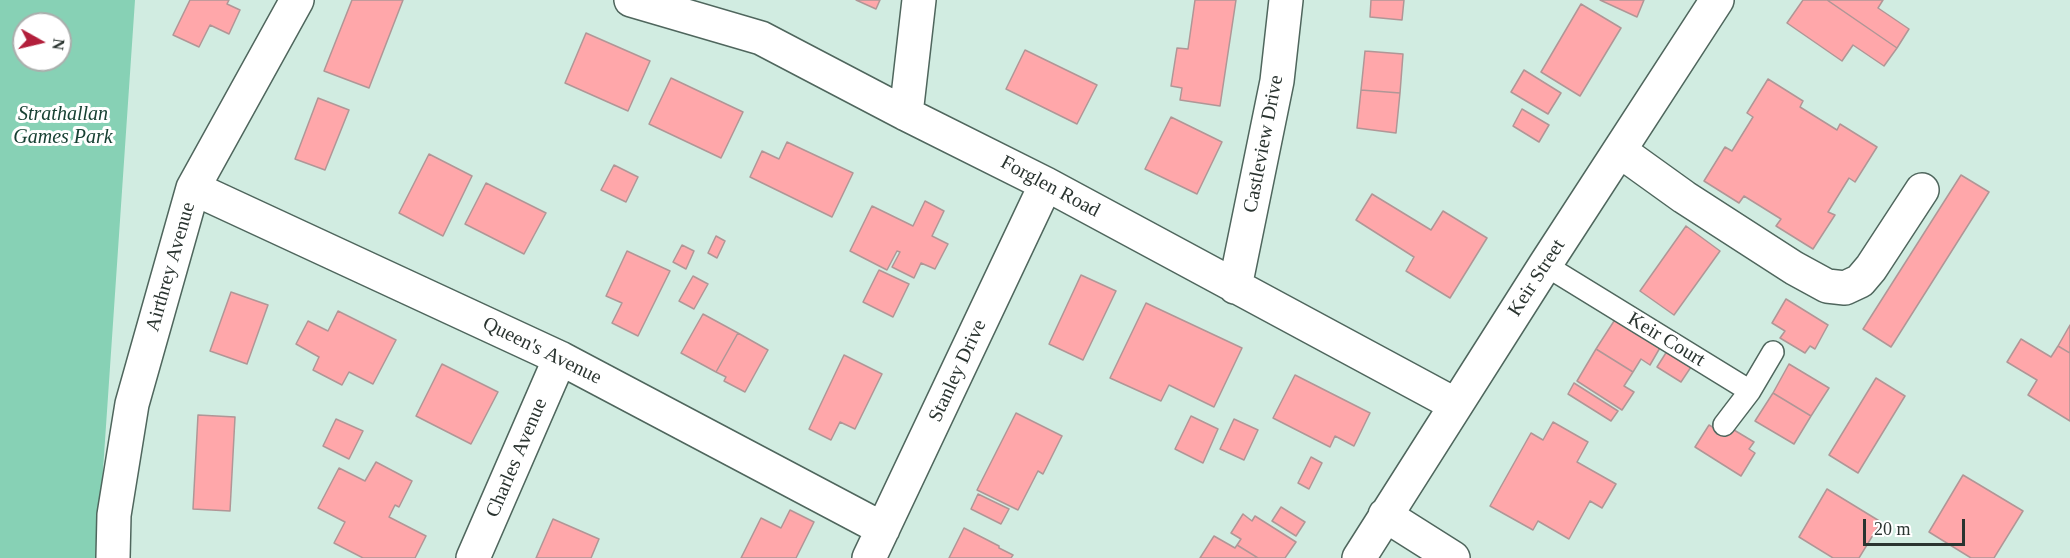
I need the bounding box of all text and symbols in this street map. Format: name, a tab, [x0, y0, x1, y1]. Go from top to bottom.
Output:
north arrow	[12, 12, 72, 72]
text: N	[49, 37, 68, 51]
street label: Castleview Drive	[1239, 73, 1289, 215]
park label: Strathallan Games Park	[13, 103, 113, 150]
street label: Forglen Road	[996, 151, 1104, 223]
street label: Airthrey Avenue	[141, 200, 201, 334]
street label: Keir Street	[1503, 235, 1571, 321]
street label: Keir Court	[1623, 308, 1709, 372]
street label: Queen's Avenue	[479, 312, 605, 390]
street label: Stanley Drive	[924, 316, 992, 426]
street label: Charles Avenue	[481, 395, 553, 521]
scale bar	[1866, 507, 1968, 545]
text: 20 m	[1874, 519, 1911, 539]

